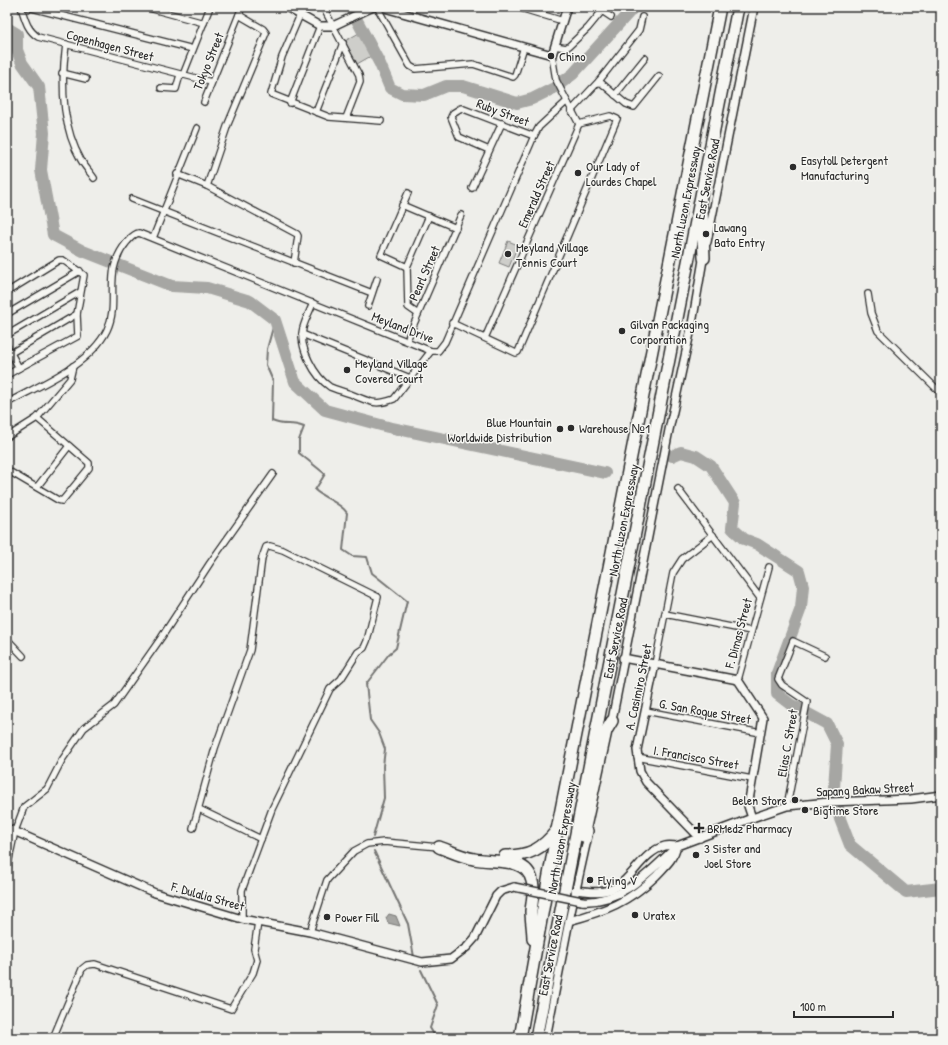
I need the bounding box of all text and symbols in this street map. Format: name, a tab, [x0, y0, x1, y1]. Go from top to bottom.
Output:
street label: Copenhagen Street	[64, 25, 156, 65]
street label: Tokyo Street	[188, 29, 228, 93]
place label: Chino	[559, 47, 586, 65]
marker: Chino	[546, 51, 556, 61]
street label: Ruby Street	[474, 94, 532, 130]
street label: East Service Road	[690, 137, 724, 221]
street label: North Luzon Expressway	[665, 144, 705, 260]
place label: Easytoll Detergent Manufacturing	[801, 151, 888, 184]
street label: Emerald Street	[513, 157, 559, 230]
place label: Our Lady of Lourdes Chapel	[586, 157, 657, 190]
marker: Easytoll Detergent Manufacturing	[788, 162, 798, 172]
marker: Our Lady of Lourdes Chapel	[573, 168, 583, 178]
place label: Lawang Bato Entry	[714, 218, 765, 251]
marker: Lawang Bato Entry	[701, 229, 711, 239]
place label: Meyland Village Tennis Court	[516, 238, 589, 271]
street label: Pearl Street	[404, 242, 444, 303]
marker: Meyland Village Tennis Court	[503, 249, 513, 259]
street label: Meyland Drive	[369, 307, 437, 347]
place label: Gilvan Packaging Corporation	[630, 315, 709, 348]
marker: Gilvan Packaging Corporation	[617, 326, 627, 336]
place label: Meyland Village Covered Court	[355, 354, 428, 387]
marker: Meyland Village Covered Court	[342, 365, 352, 375]
place label: Blue Mountain Worldwide Distribution	[448, 413, 552, 446]
place label: Warehouse №1	[579, 419, 650, 437]
marker: Warehouse №1	[566, 423, 576, 433]
marker: Blue Mountain Worldwide Distribution	[555, 424, 565, 434]
street label: North Luzon Expressway	[603, 462, 643, 578]
street label: F. Dimas Street	[720, 595, 756, 671]
street label: East Service Road	[598, 596, 632, 680]
street label: A. Casimiro Street	[620, 642, 656, 732]
street label: G. San Roque Street	[658, 694, 753, 728]
street label: Elias C. Street	[772, 707, 802, 778]
street label: I. Francisco Street	[652, 741, 741, 773]
street label: Sapang Bakaw Street	[816, 777, 915, 801]
street label: North Luzon Expressway	[542, 780, 580, 896]
place label: Belen Store	[732, 791, 787, 809]
marker: Belen Store	[790, 795, 800, 805]
place label: Bigtime Store	[813, 801, 879, 819]
marker: Bigtime Store	[800, 805, 810, 815]
place label: BRMedz Pharmacy	[707, 819, 793, 837]
marker: BRMedz Pharmacy	[694, 823, 704, 833]
place label: 3 Sister and Joel Store	[704, 839, 760, 872]
marker: 3 Sister and Joel Store	[691, 850, 701, 860]
place label: Flying V	[597, 871, 637, 889]
marker: Flying V	[585, 875, 595, 885]
street label: F. Dulalia Street	[168, 877, 247, 915]
place label: Uratex	[643, 906, 676, 924]
place label: Power Fill	[335, 908, 379, 926]
marker: Uratex	[630, 910, 640, 920]
marker: Power Fill	[322, 912, 332, 922]
street label: East Service Road	[533, 913, 567, 997]
scale bar	[794, 993, 893, 1019]
text: 100 m	[800, 998, 826, 1015]

